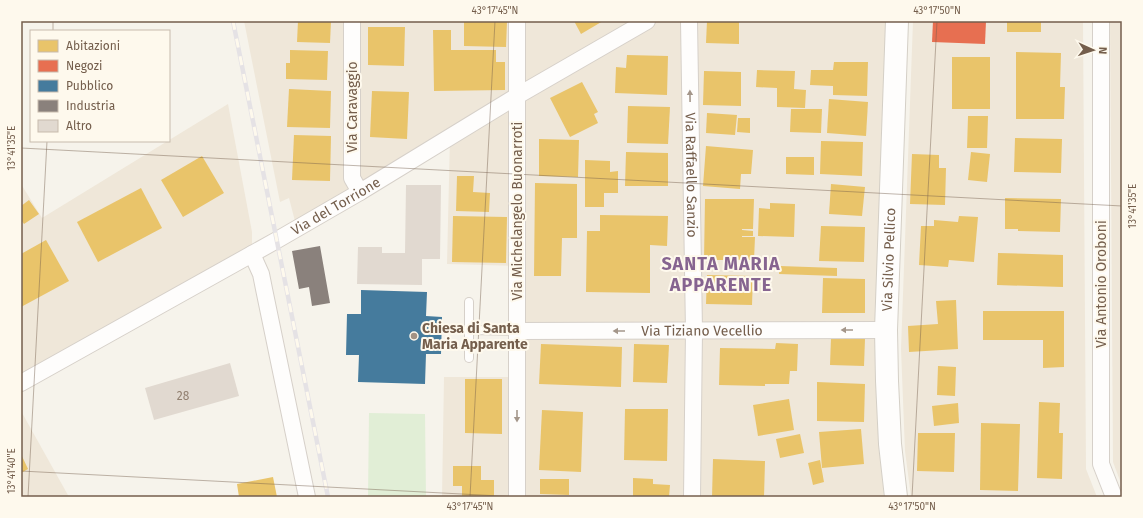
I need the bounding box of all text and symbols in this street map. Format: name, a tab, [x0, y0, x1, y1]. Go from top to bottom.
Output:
text: 43°17'45"N	[472, 5, 518, 17]
text: 43°17'50"N	[913, 5, 961, 17]
legend	[30, 30, 170, 142]
north arrow	[1073, 30, 1113, 70]
text: Abitazioni	[66, 39, 120, 53]
text: N	[1096, 47, 1109, 54]
text: Negozi	[66, 59, 102, 73]
street label: Via Caravaggio	[344, 61, 361, 153]
text: Pubblico	[66, 79, 113, 93]
one-way arrow	[687, 89, 693, 102]
text: Industria	[66, 99, 115, 113]
street label: Via Raffaello Sanzio	[682, 112, 701, 238]
text: Altro	[66, 119, 92, 133]
street label: Via Michelangelo Buonarroti	[509, 121, 526, 301]
text: 13°41'35"E	[6, 126, 18, 170]
street label: Via del Torrione	[288, 173, 383, 239]
text: 13°41'35"E	[1127, 184, 1139, 228]
street label: Via Silvio Pellico	[878, 207, 899, 312]
street label: Via Antonio Oroboni	[1093, 220, 1110, 348]
district label: SANTA MARIA APPARENTE	[661, 253, 781, 296]
place label: Chiesa di Santa Maria Apparente	[422, 320, 528, 353]
street label: Via Tiziano Vecellio	[641, 322, 763, 339]
one-way arrow	[840, 327, 853, 333]
one-way arrow	[612, 328, 625, 334]
marker: Chiesa di Santa Maria Apparente	[409, 331, 419, 341]
house number: 28	[177, 389, 190, 403]
one-way arrow	[514, 410, 520, 423]
text: 13°41'40"E	[6, 448, 18, 494]
text: 43°17'45"N	[447, 501, 493, 513]
text: 43°17'50"N	[888, 501, 936, 513]

